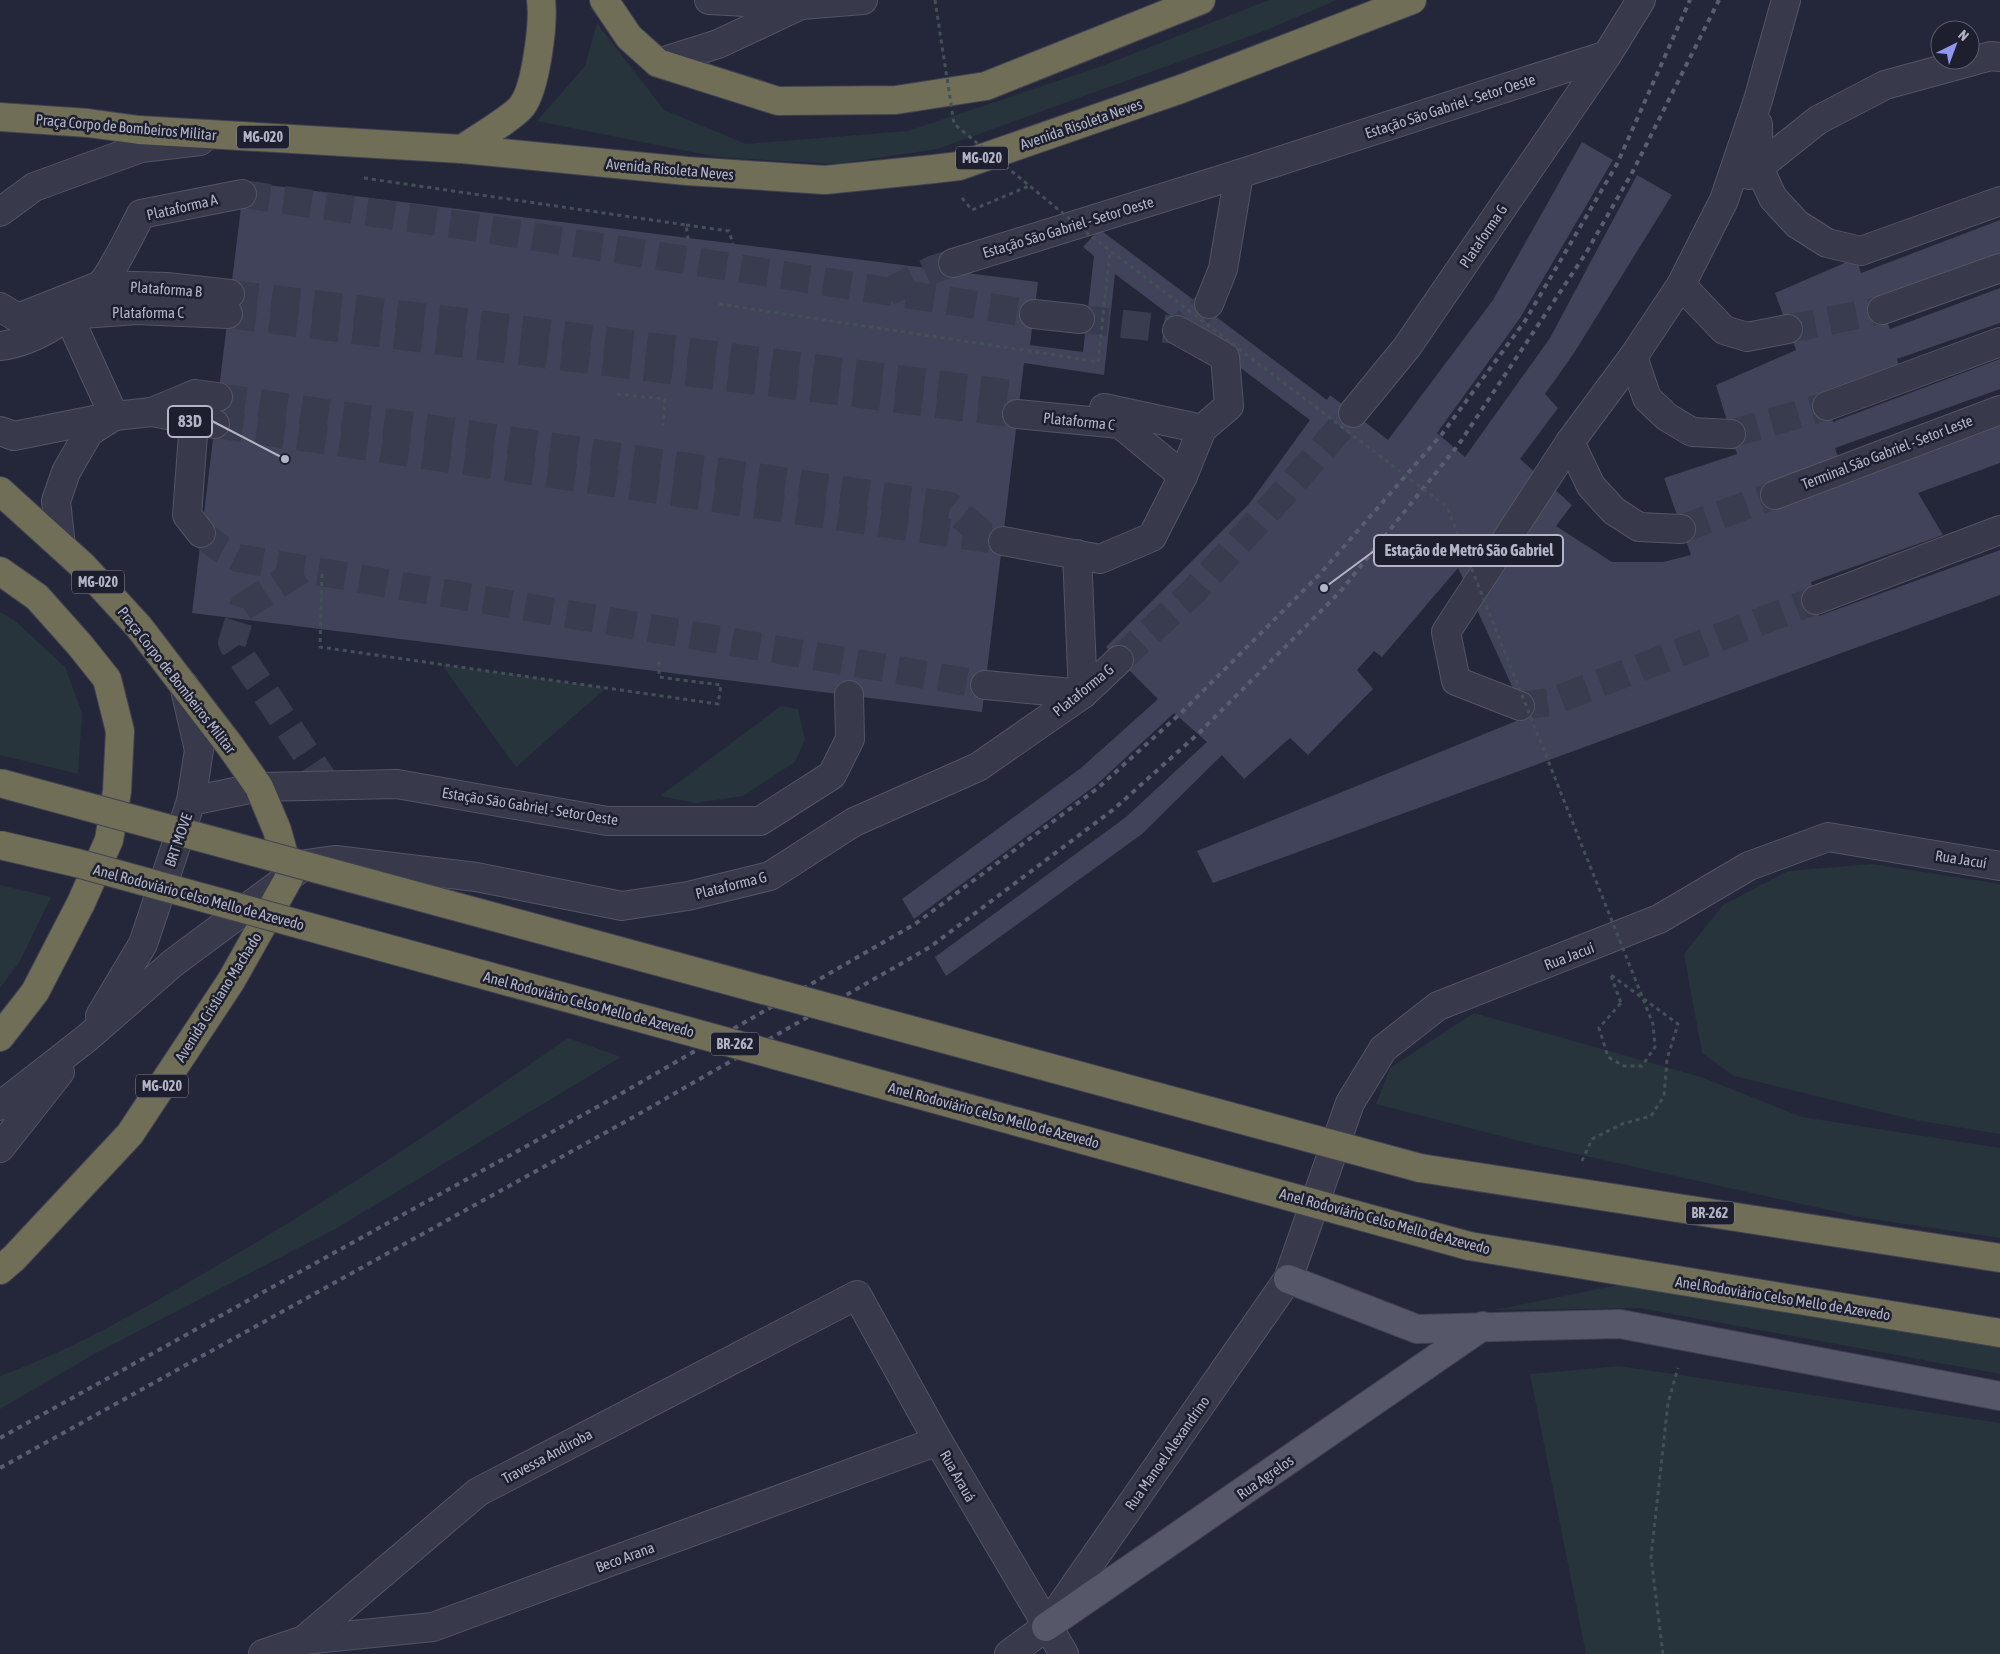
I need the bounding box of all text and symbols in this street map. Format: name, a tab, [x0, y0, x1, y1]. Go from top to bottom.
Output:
north arrow	[1930, 20, 1980, 70]
text: N	[1955, 27, 1972, 44]
street label: Estação São Gabriel - Setor Oeste	[1363, 70, 1538, 142]
street label: Avenida Risoleta Neves	[1018, 95, 1144, 153]
street label: Praça Corpo de Bombeiros Militar	[35, 111, 218, 143]
road number: MG-020	[237, 125, 289, 148]
road number: MG-020	[956, 146, 1008, 170]
street label: Avenida Risoleta Neves	[606, 155, 734, 183]
street label: Plataforma A	[145, 190, 220, 223]
street label: Estação São Gabriel - Setor Oeste	[980, 193, 1156, 261]
street label: Plataforma G	[1456, 201, 1510, 271]
street label: Plataforma B	[129, 278, 203, 300]
street label: Plataforma C	[112, 304, 184, 321]
callout: 83D	[168, 406, 212, 437]
street label: Plataforma C	[1042, 409, 1116, 433]
street label: Terminal São Gabriel - Setor Leste	[1799, 411, 1975, 493]
text: 83D	[178, 412, 202, 430]
callout: Estação de Metrô São Gabriel	[1374, 535, 1563, 566]
text: Estação de Metrô São Gabriel	[1385, 541, 1554, 559]
road number: MG-020	[72, 570, 124, 594]
street label: Praça Corpo de Bombeiros Militar	[115, 603, 240, 757]
street label: Plataforma G	[1049, 660, 1117, 720]
street label: Estação São Gabriel - Setor Oeste	[441, 784, 620, 828]
street label: BRT MOVE	[161, 810, 195, 869]
street label: Rua Jacuí	[1934, 847, 1988, 872]
street label: Anel Rodoviário Celso Mello de Azevedo	[92, 861, 306, 933]
street label: Plataforma G	[694, 868, 769, 902]
street label: Avenida Cristiano Machado	[171, 929, 265, 1065]
street label: Rua Jacuí	[1542, 939, 1597, 973]
street label: Anel Rodoviário Celso Mello de Azevedo	[482, 968, 696, 1040]
road number: BR-262	[711, 1032, 759, 1056]
road number: MG-020	[136, 1074, 188, 1098]
street label: Anel Rodoviário Celso Mello de Azevedo	[887, 1079, 1101, 1151]
street label: Anel Rodoviário Celso Mello de Azevedo	[1278, 1185, 1492, 1257]
road number: BR-262	[1686, 1202, 1734, 1224]
street label: Anel Rodoviário Celso Mello de Azevedo	[1674, 1273, 1892, 1323]
street label: Rua Manoel Alexandrino	[1121, 1393, 1213, 1513]
street label: Travessa Andiroba	[499, 1425, 595, 1487]
street label: Rua Arauá	[937, 1447, 979, 1505]
street label: Rua Agrelos	[1234, 1451, 1296, 1503]
street label: Beco Arana	[593, 1539, 657, 1575]

